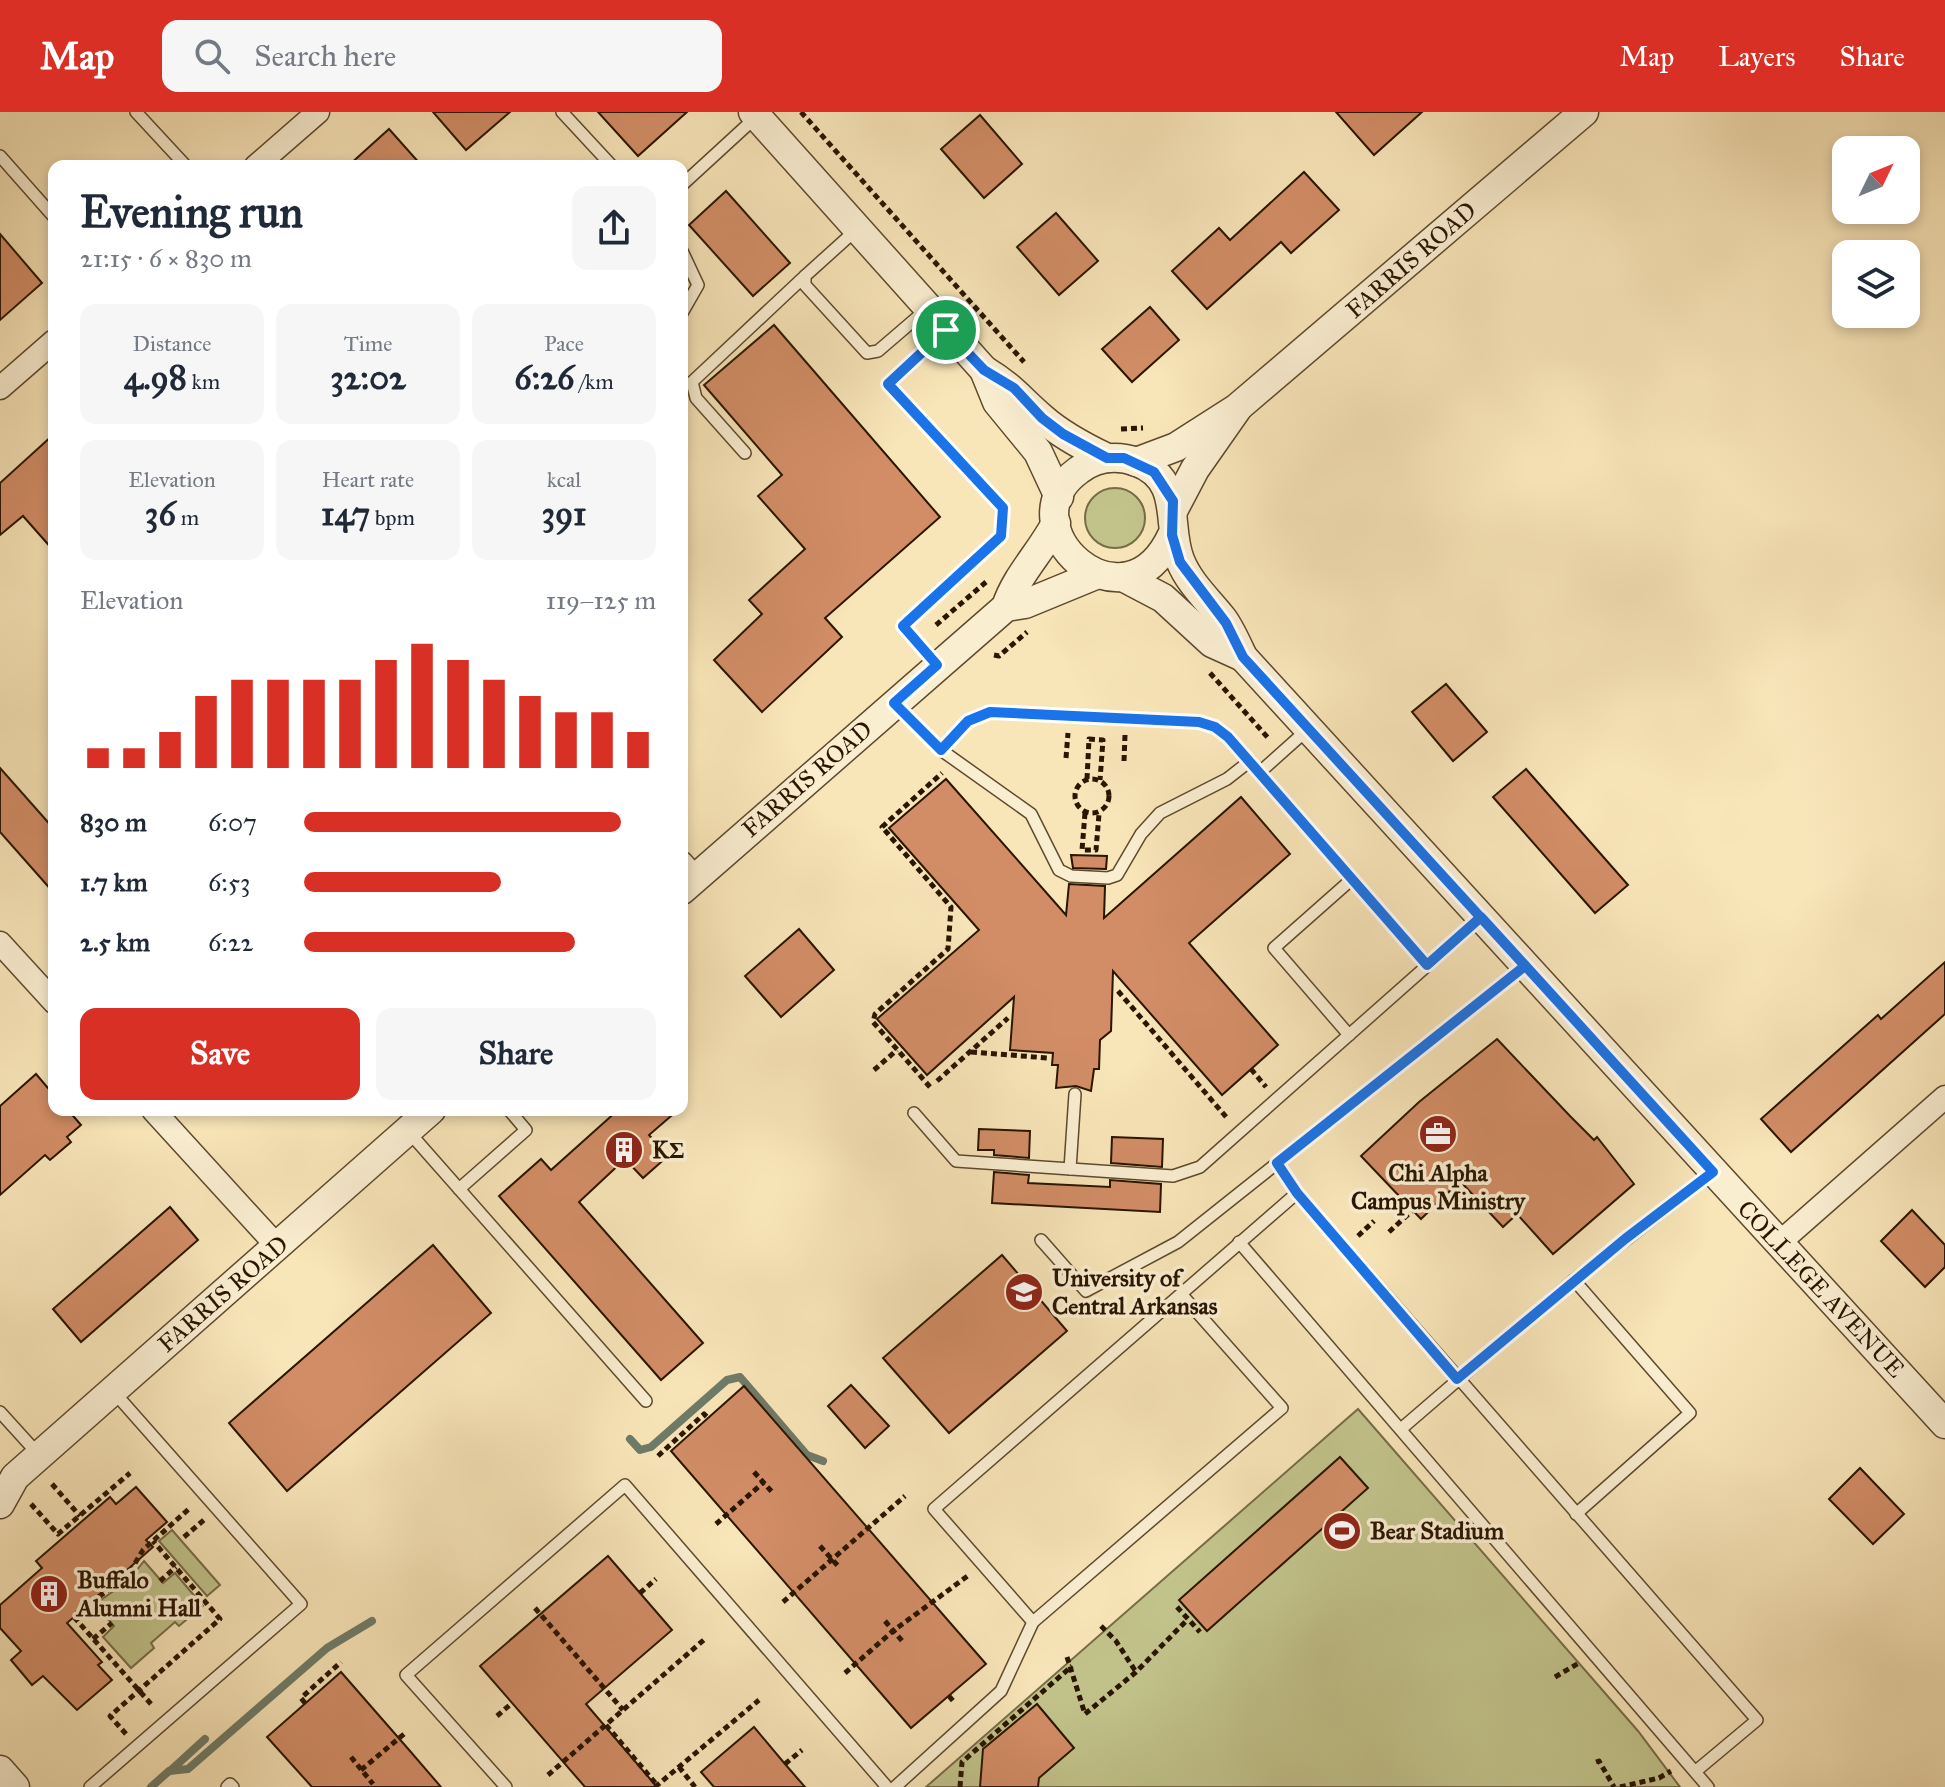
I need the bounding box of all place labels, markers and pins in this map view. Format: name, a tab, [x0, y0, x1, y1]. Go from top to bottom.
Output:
pin	[912, 296, 980, 364]
office icon: Chi Alpha Campus Ministry	[1417, 1113, 1459, 1155]
building icon: KΣ	[603, 1129, 645, 1171]
place label: KΣ	[652, 1135, 685, 1165]
place label: Chi Alpha Campus Ministry	[1351, 1158, 1527, 1216]
place label: University of Central Arkansas	[1052, 1263, 1218, 1321]
school or university icon: University of Central Arkansas	[1003, 1271, 1045, 1313]
sports icon: Bear Stadium	[1321, 1510, 1363, 1552]
place label: Bear Stadium	[1370, 1516, 1505, 1546]
place label: Buffalo Alumni Hall	[75, 1565, 202, 1623]
building icon: Buffalo Alumni Hall	[28, 1573, 70, 1615]

